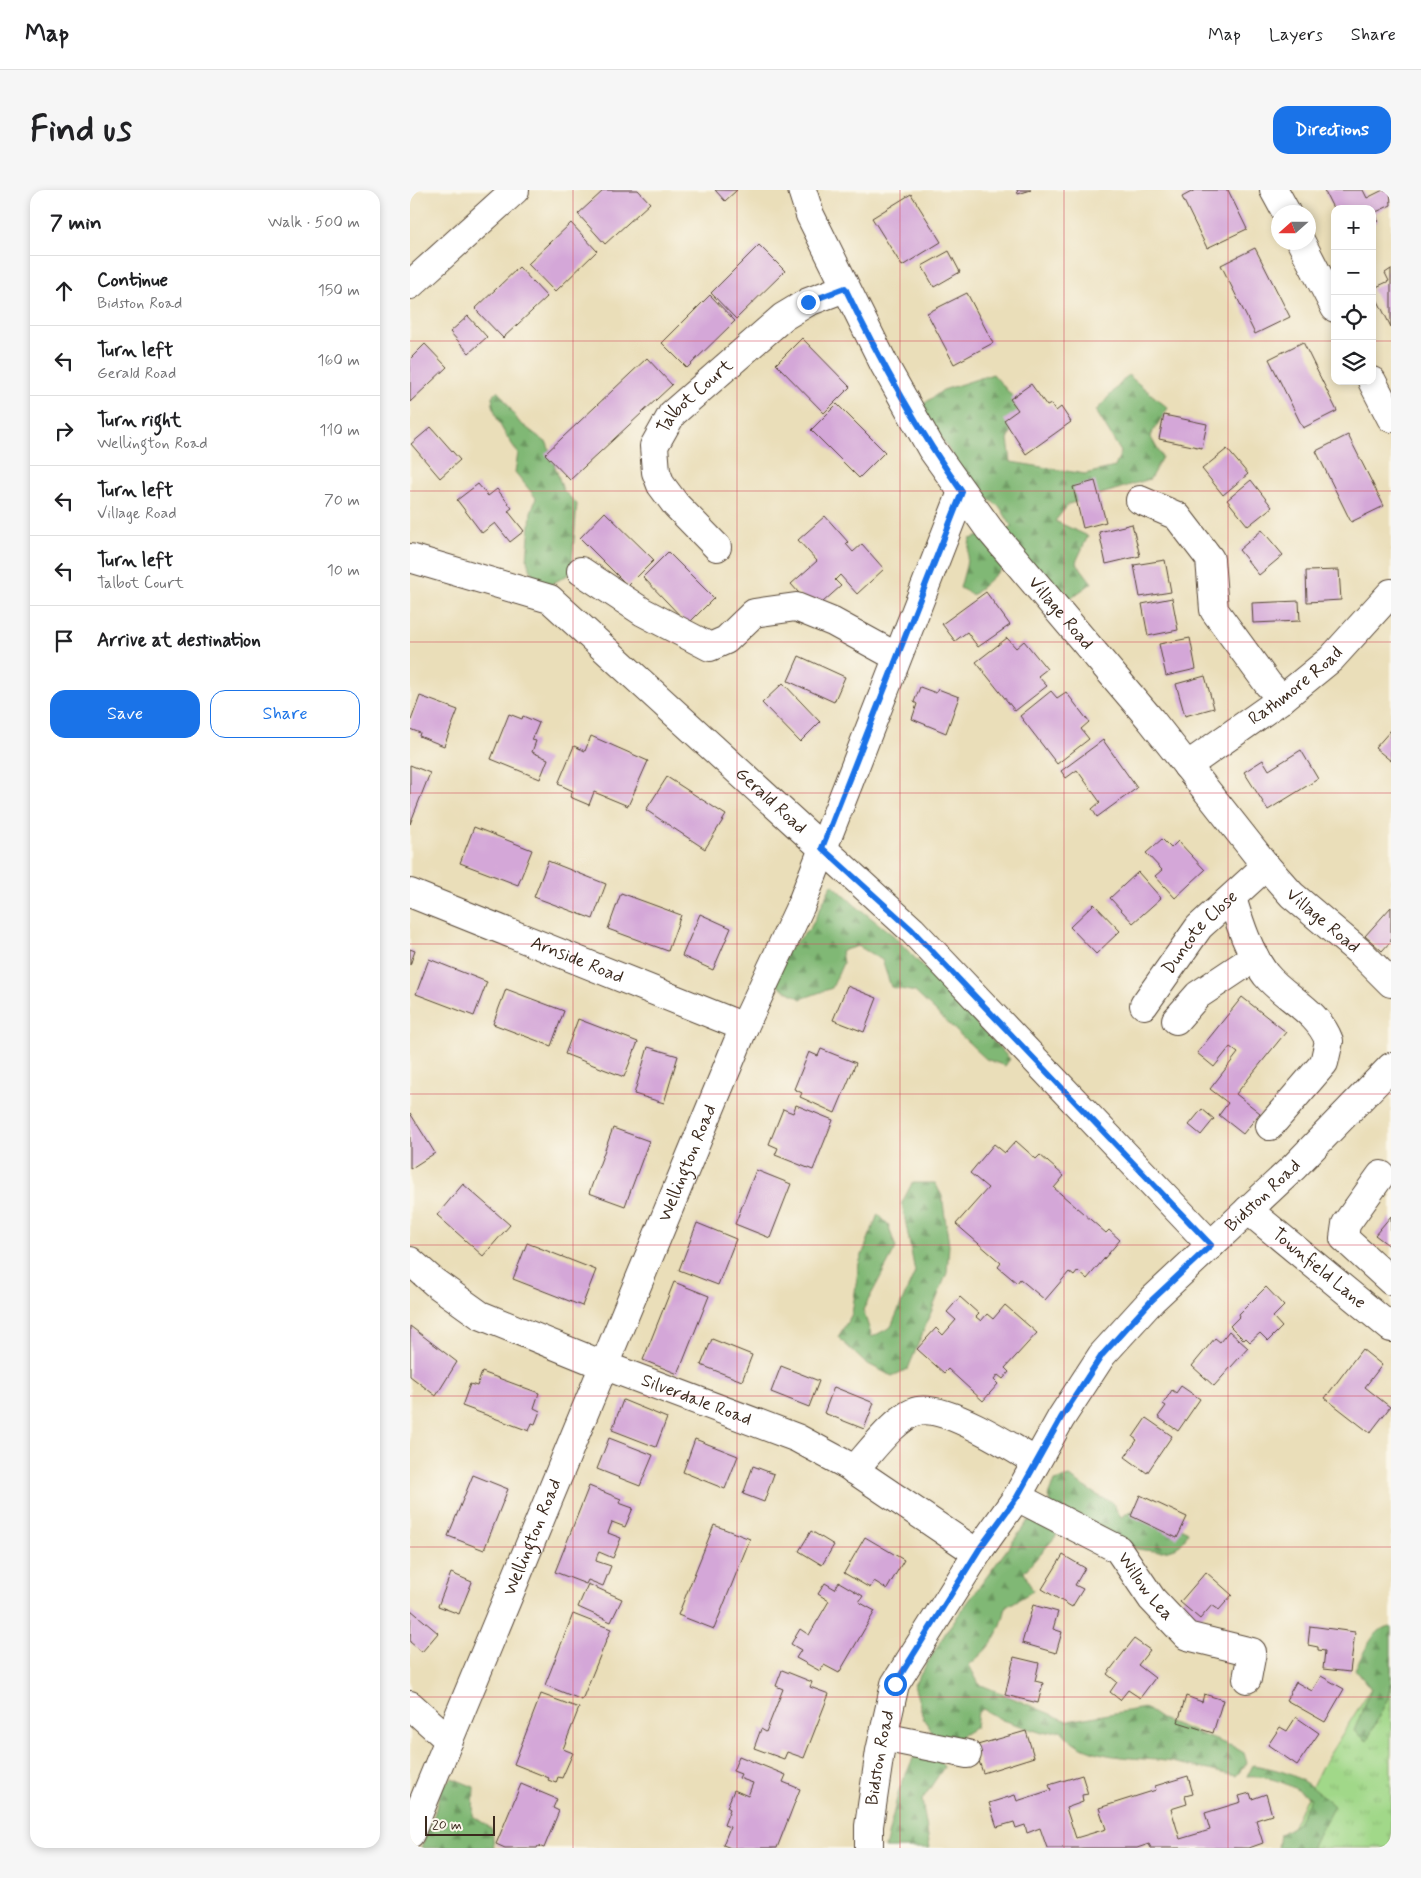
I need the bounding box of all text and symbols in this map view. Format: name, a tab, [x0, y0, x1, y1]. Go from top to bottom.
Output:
text: Map	[25, 19, 69, 50]
text: Map	[1208, 23, 1241, 47]
text: Layers	[1269, 23, 1323, 47]
text: Share	[1351, 23, 1396, 47]
button: Directions	[1273, 106, 1391, 154]
text: Find us	[30, 107, 132, 153]
north arrow	[1271, 205, 1316, 250]
map controls	[1331, 205, 1376, 385]
button: +	[1331, 205, 1376, 250]
text: 7 min	[50, 209, 102, 237]
text: Walk · 500 m	[268, 212, 360, 233]
button: −	[1331, 250, 1376, 295]
text: Continue	[97, 268, 168, 293]
icon: ahead	[50, 277, 78, 305]
text: 150 m	[318, 280, 360, 301]
route end	[797, 291, 820, 314]
text: Bidston Road	[97, 293, 182, 314]
button: locate	[1331, 295, 1376, 340]
text: Turn left	[97, 338, 173, 363]
button: layers	[1331, 340, 1376, 385]
icon: left	[50, 347, 78, 375]
text: 160 m	[317, 350, 360, 371]
street label: Talbot Court	[652, 354, 739, 438]
text: Gerald Road	[97, 363, 176, 384]
text: Turn right	[97, 408, 181, 433]
icon: right	[50, 417, 78, 445]
text: 110 m	[319, 420, 360, 441]
text: Wellington Road	[97, 433, 208, 454]
text: Turn left	[97, 478, 173, 503]
icon: left	[50, 487, 78, 515]
text: 70 m	[324, 490, 360, 511]
text: Village Road	[97, 503, 177, 524]
text: Turn left	[97, 548, 173, 573]
icon: left	[50, 557, 78, 585]
text: 10 m	[327, 560, 360, 581]
street label: Village Road	[1022, 571, 1099, 655]
text: Talbot Court	[97, 573, 184, 594]
icon: arrive	[50, 627, 78, 655]
text: Arrive at destination	[97, 628, 261, 653]
street label: Rathmore Road	[1244, 642, 1348, 731]
button: Save	[50, 690, 200, 738]
button: Share	[210, 690, 360, 738]
street label: Gerald Road	[730, 762, 812, 840]
street label: Village Road	[1281, 883, 1365, 959]
street label: Duncote Close	[1157, 885, 1243, 980]
street label: Arnside Road	[527, 931, 627, 989]
street label: Wellington Road	[653, 1101, 723, 1225]
street label: Bidston Road	[1220, 1155, 1307, 1238]
street label: Townfield Lane	[1267, 1223, 1371, 1315]
street label: Silverdale Road	[638, 1368, 755, 1432]
street label: Wellington Road	[498, 1475, 568, 1600]
street label: Willow Lea	[1112, 1547, 1179, 1626]
route start	[884, 1673, 907, 1696]
street label: Bidston Road	[860, 1708, 901, 1807]
scale bar	[425, 1813, 495, 1836]
text: 20 m	[432, 1816, 462, 1834]

